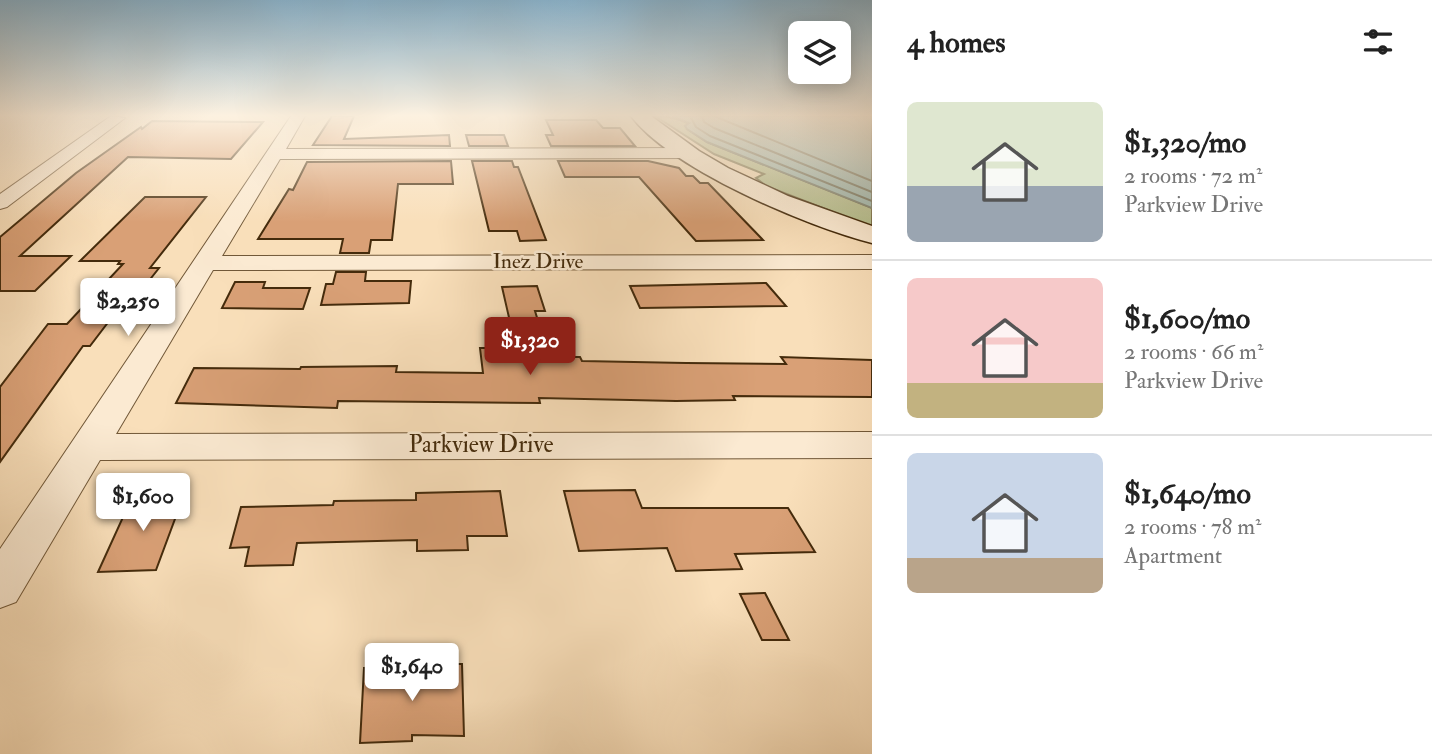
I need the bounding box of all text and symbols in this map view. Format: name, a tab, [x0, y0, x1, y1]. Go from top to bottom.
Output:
map controls	[788, 21, 851, 84]
button: layers	[788, 21, 851, 84]
icon: filters	[1359, 23, 1397, 61]
text: 4 homes	[907, 24, 1006, 61]
text: $1,320/mo	[1124, 124, 1246, 161]
icon: home	[963, 130, 1047, 214]
text: 2 rooms · 72 m²	[1124, 161, 1262, 190]
text: Parkview Drive	[1124, 190, 1263, 219]
street label: Inez Drive	[493, 248, 584, 275]
pin: $2,250	[71, 278, 185, 338]
text: $2,250	[96, 286, 160, 315]
text: $1,600/mo	[1124, 300, 1250, 337]
icon: home	[963, 306, 1047, 390]
pin: $1,320	[473, 318, 587, 377]
text: $1,320	[501, 325, 559, 354]
text: 2 rooms · 66 m²	[1124, 337, 1263, 366]
text: Parkview Drive	[1124, 366, 1263, 395]
street label: Parkview Drive	[408, 429, 554, 460]
pin: $1,600	[86, 474, 200, 533]
text: $1,640/mo	[1124, 475, 1251, 512]
text: $1,600	[112, 481, 174, 510]
icon: home	[963, 481, 1047, 565]
text: 2 rooms · 78 m²	[1124, 512, 1262, 541]
text: Apartment	[1124, 541, 1222, 570]
pin: $1,640	[355, 644, 469, 703]
text: $1,640	[381, 651, 443, 680]

